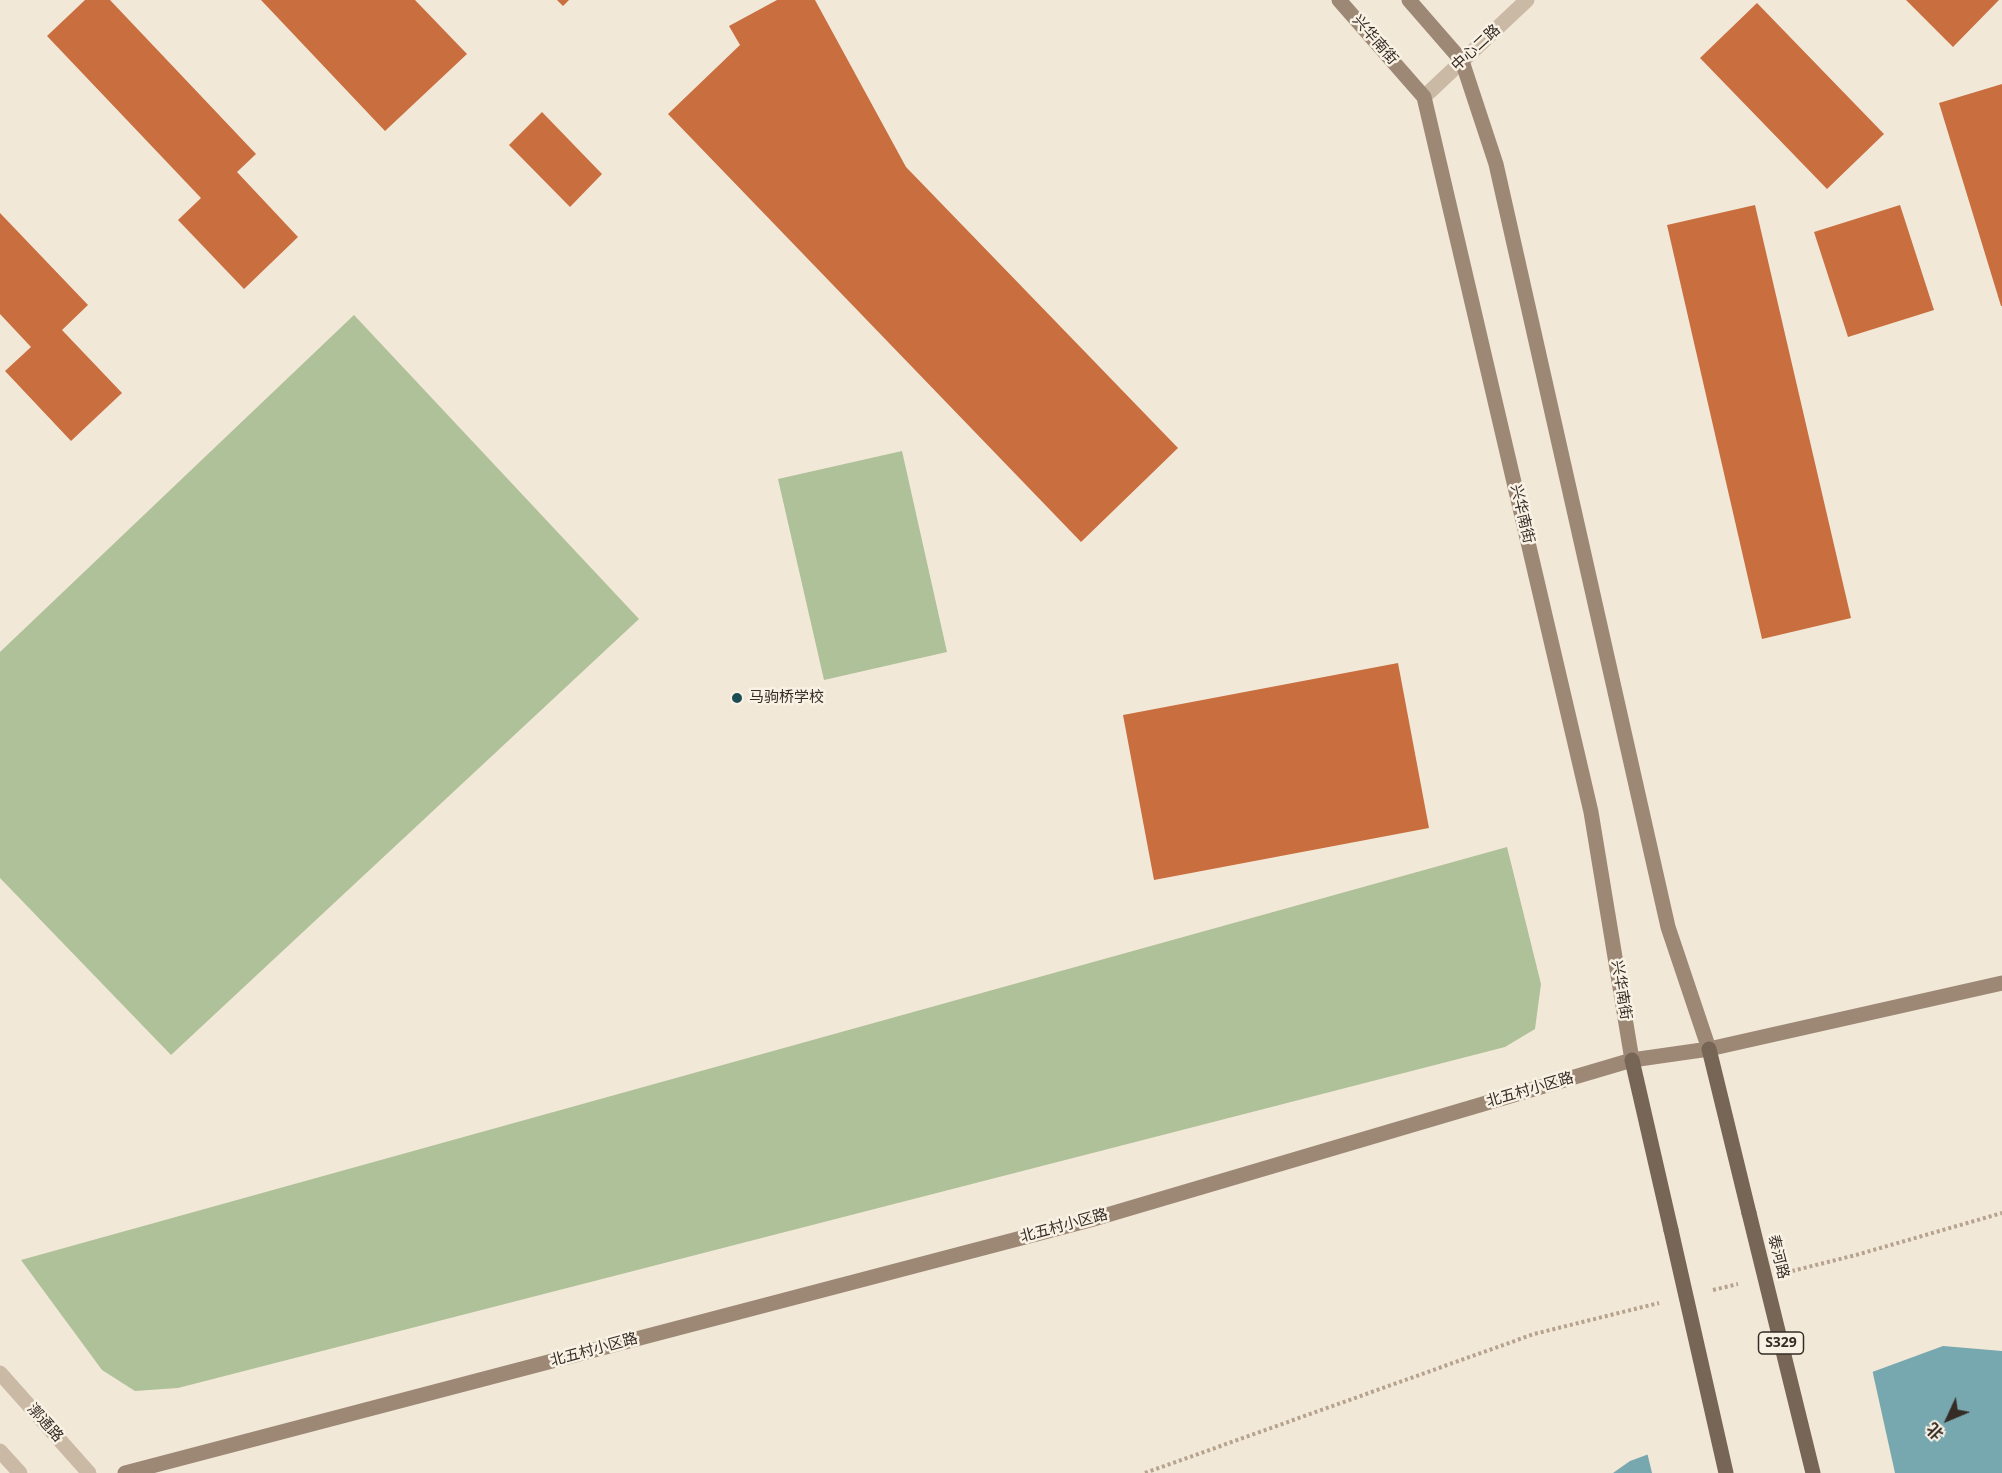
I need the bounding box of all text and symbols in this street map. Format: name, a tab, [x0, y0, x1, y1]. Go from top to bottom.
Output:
street label: 兴华南街	[1349, 11, 1401, 69]
street label: 中心二路	[1448, 21, 1504, 75]
street label: 兴华南街	[1506, 483, 1538, 545]
place label: 马驹桥学校	[749, 689, 824, 707]
marker: 马驹桥学校	[730, 691, 744, 705]
street label: 兴华南街	[1607, 959, 1635, 1021]
street label: 北五村小区路	[1484, 1069, 1576, 1111]
street label: 北五村小区路	[1018, 1206, 1110, 1246]
street label: 泰河路	[1764, 1233, 1792, 1281]
street label: 北五村小区路	[548, 1330, 640, 1370]
road number: S329	[1758, 1332, 1804, 1354]
north arrow	[1918, 1389, 1978, 1449]
street label: 漷通路	[23, 1400, 67, 1446]
text: 北	[1922, 1418, 1949, 1445]

